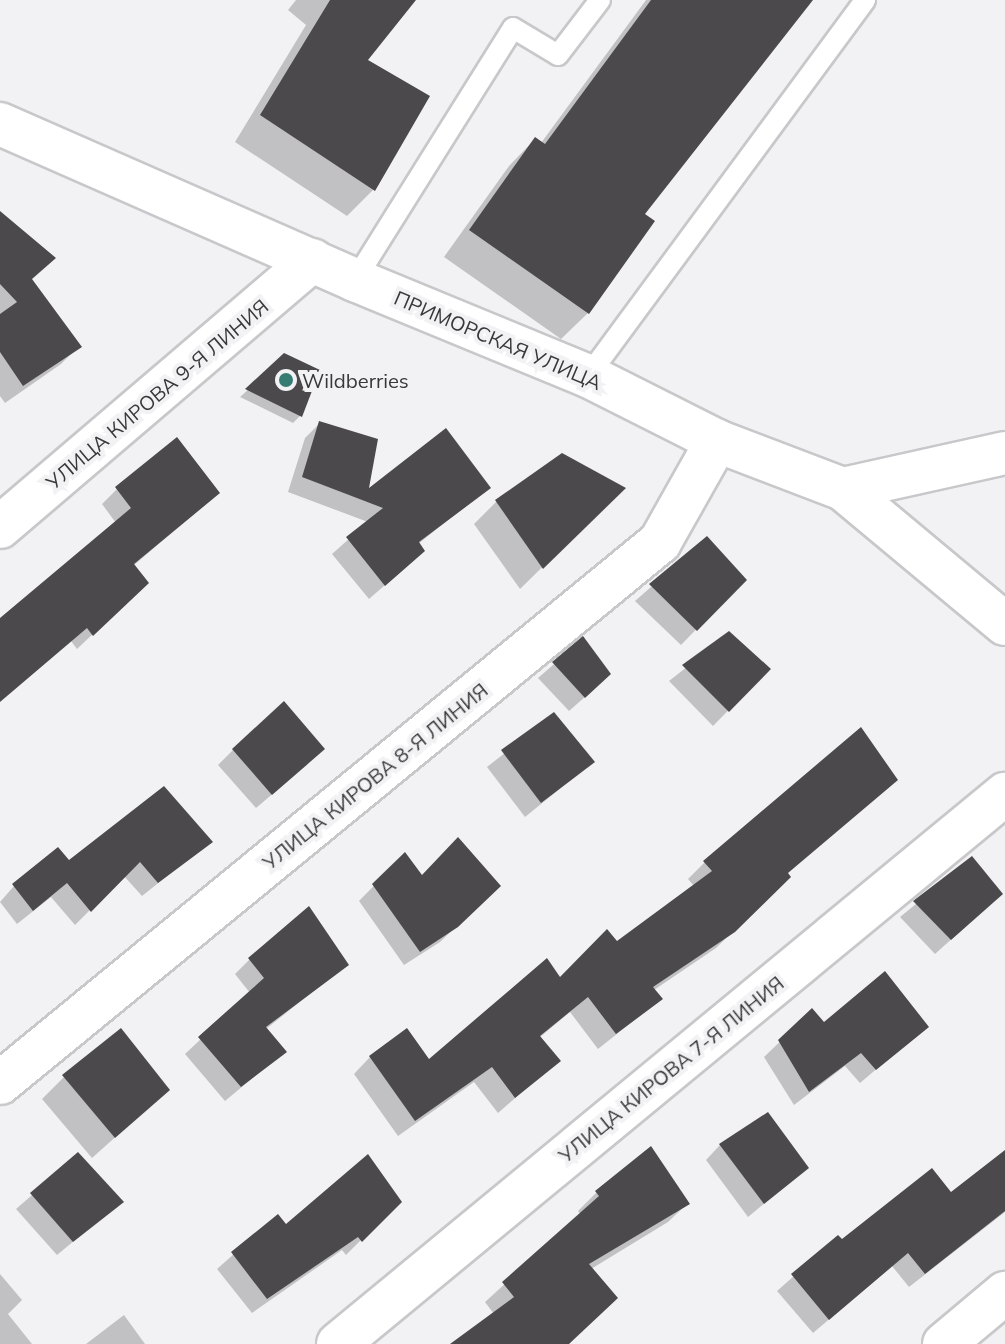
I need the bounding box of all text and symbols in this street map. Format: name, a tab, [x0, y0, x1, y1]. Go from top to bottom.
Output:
street label: ПРИМОРСКАЯ УЛИЦА	[391, 285, 605, 395]
street label: УЛИЦА КИРОВА 9-Я ЛИНИЯ	[41, 294, 273, 494]
place label: Wildberries	[302, 368, 409, 392]
marker: Wildberries	[277, 371, 295, 389]
street label: УЛИЦА КИРОВА 8-Я ЛИНИЯ	[258, 678, 492, 874]
street label: УЛИЦА КИРОВА 7-Я ЛИНИЯ	[554, 971, 788, 1167]

